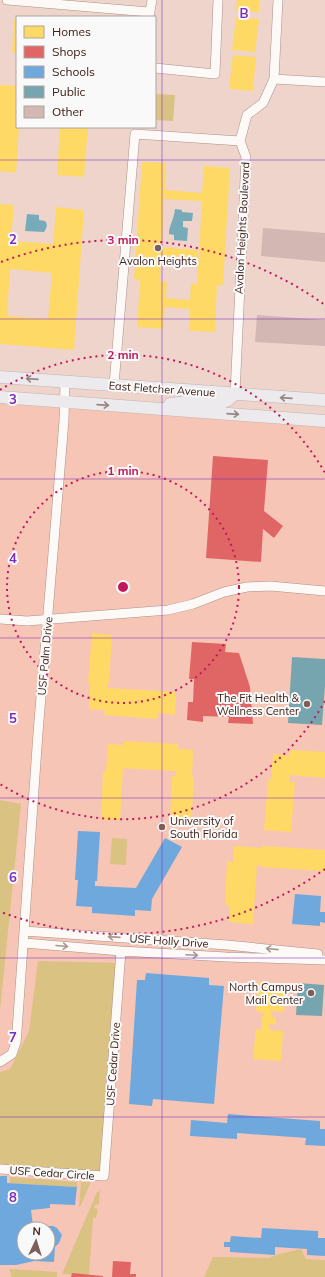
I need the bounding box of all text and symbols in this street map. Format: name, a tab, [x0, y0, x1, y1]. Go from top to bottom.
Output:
text: B	[240, 5, 249, 21]
legend	[16, 16, 156, 128]
text: Homes	[52, 24, 91, 39]
text: Shops	[52, 44, 87, 59]
text: Schools	[52, 64, 95, 79]
text: Public	[52, 84, 86, 99]
text: Other	[52, 104, 84, 119]
street label: Avalon Heights Boulevard	[232, 162, 252, 294]
text: 2	[9, 231, 17, 247]
text: 3 min	[107, 232, 139, 247]
marker: Avalon Heights	[153, 243, 163, 253]
place label: Avalon Heights	[119, 254, 197, 268]
text: 2 min	[107, 347, 139, 362]
one-way arrow	[26, 375, 39, 382]
street label: East Fletcher Avenue	[108, 378, 216, 400]
text: 3	[9, 391, 17, 407]
one-way arrow	[280, 394, 293, 401]
one-way arrow	[96, 401, 109, 408]
one-way arrow	[226, 411, 239, 418]
text: 1 min	[107, 463, 139, 478]
text: 4	[9, 550, 17, 566]
centre of rings	[116, 580, 130, 594]
street label: USF Palm Drive	[35, 616, 55, 696]
place label: The Fit Health & Wellness Center	[217, 691, 300, 718]
marker: The Fit Health & Wellness Center	[302, 699, 312, 709]
text: 5	[9, 710, 17, 726]
place label: University of South Florida	[170, 814, 238, 841]
marker: University of South Florida	[157, 822, 167, 832]
text: 6	[9, 869, 17, 885]
street label: USF Holly Drive	[129, 931, 209, 951]
one-way arrow	[108, 934, 121, 941]
one-way arrow	[55, 943, 68, 950]
one-way arrow	[266, 946, 279, 953]
one-way arrow	[185, 952, 198, 959]
place label: North Campus Mail Center	[229, 980, 303, 1007]
marker: North Campus Mail Center	[306, 988, 316, 998]
street label: USF Cedar Drive	[103, 1022, 123, 1106]
text: 7	[9, 1029, 17, 1045]
street label: USF Cedar Circle	[9, 1163, 95, 1183]
text: 8	[9, 1189, 17, 1205]
north arrow	[16, 1221, 56, 1261]
text: N	[32, 1224, 41, 1238]

